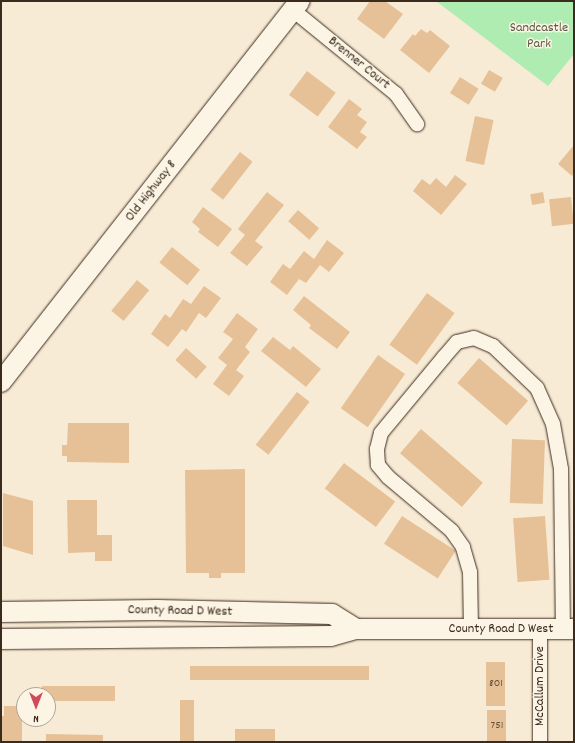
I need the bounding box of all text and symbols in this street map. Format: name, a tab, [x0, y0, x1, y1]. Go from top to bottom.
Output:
park label: Sandcastle Park	[510, 20, 568, 52]
street label: Brenner Court	[325, 33, 393, 93]
street label: Old Highway 8	[122, 157, 180, 225]
street label: County Road D West	[127, 602, 233, 620]
street label: County Road D West	[449, 621, 553, 637]
street label: McCallum Drive	[532, 646, 548, 726]
house number: 801	[489, 677, 503, 691]
north arrow	[16, 687, 56, 727]
text: N	[33, 710, 39, 726]
house number: 751	[491, 719, 503, 733]

